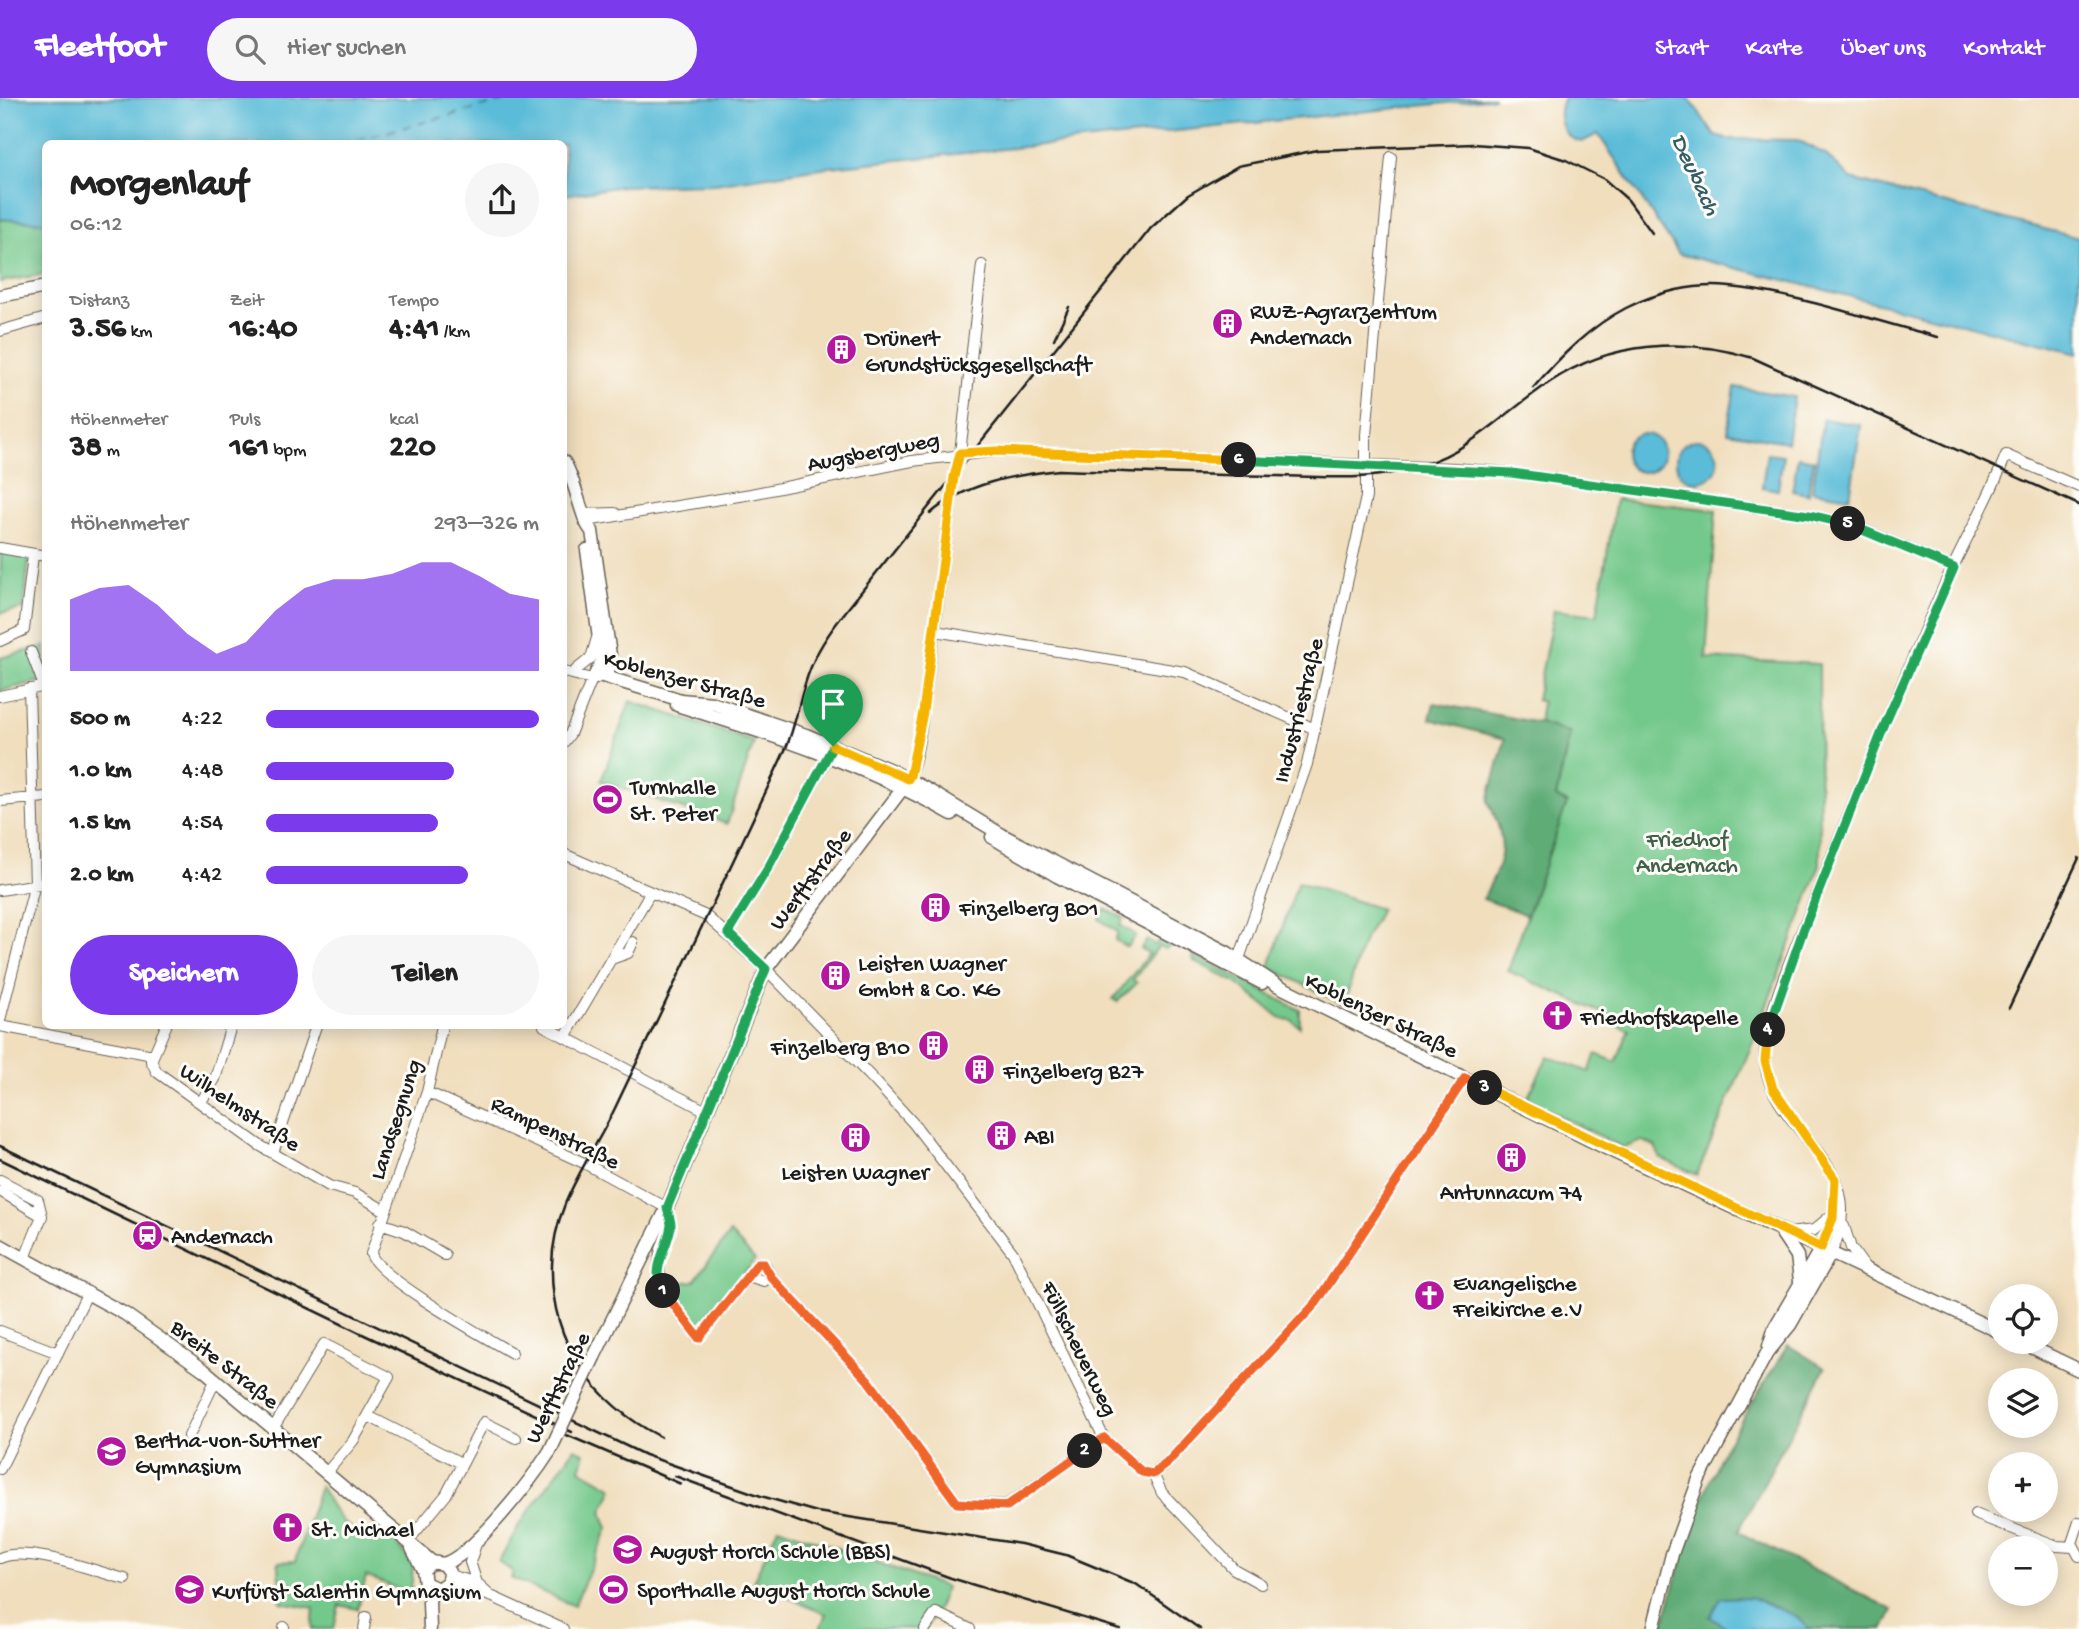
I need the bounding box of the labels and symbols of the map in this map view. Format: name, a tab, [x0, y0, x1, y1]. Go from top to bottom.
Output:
water label: Deubach	[1662, 130, 1726, 222]
place label: RWZ-Agrarzentrum Andernach	[1250, 300, 1437, 353]
building icon: RWZ-Agrarzentrum Andernach	[1210, 306, 1244, 340]
place label: Drünert Grundstücksgesellschaft	[863, 327, 1093, 380]
building icon: Drünert Grundstücksgesellschaft	[825, 333, 859, 367]
street label: Augsbergweg	[805, 427, 942, 479]
pin: 6	[1222, 442, 1256, 478]
pin: 5	[1830, 506, 1866, 542]
street label: Industriestraße	[1269, 635, 1332, 786]
street label: Koblenzer Straße	[600, 647, 769, 716]
pin	[803, 674, 863, 746]
place label: Turnhalle St. Peter	[628, 776, 719, 829]
sports icon: Turnhalle St. Peter	[590, 782, 624, 816]
street label: Werftstraße	[765, 823, 860, 936]
park label: Friedhof Andernach	[1636, 828, 1738, 881]
building icon: Finzelberg B01	[919, 890, 953, 924]
place label: Finzelberg B01	[958, 897, 1099, 924]
place label: Leisten Wagner GmbH & Co. KG	[858, 952, 1008, 1005]
building icon: Leisten Wagner GmbH & Co. KG	[818, 958, 852, 992]
street label: Koblenzer Straße	[1299, 968, 1462, 1066]
church icon: Friedhofskapelle	[1540, 999, 1574, 1033]
place label: Friedhofskapelle	[1579, 1006, 1739, 1033]
pin: 4	[1750, 1012, 1786, 1048]
building icon: Finzelberg B10	[916, 1029, 950, 1063]
place label: Finzelberg B10	[769, 1036, 910, 1063]
building icon: Finzelberg B27	[963, 1053, 997, 1087]
street label: Landsegnung	[365, 1057, 429, 1184]
street label: Wilhelmstraße	[174, 1059, 305, 1160]
place label: Finzelberg B27	[1002, 1060, 1144, 1087]
pin: 3	[1468, 1070, 1502, 1105]
street label: Rampenstraße	[486, 1091, 624, 1177]
building icon: ABI	[984, 1118, 1018, 1152]
building icon: Leisten Wagner	[838, 1120, 872, 1154]
place label: ABI	[1024, 1125, 1055, 1152]
building icon: Antunnacum 74	[1494, 1140, 1528, 1174]
place label: Leisten Wagner	[781, 1161, 931, 1188]
place label: Antunnacum 74	[1440, 1181, 1582, 1208]
station icon: Andernach	[131, 1218, 165, 1252]
place label: Andernach	[171, 1225, 273, 1252]
place label: Evangelische Freikirche e.V	[1452, 1272, 1583, 1325]
pin: 1	[646, 1274, 680, 1308]
street label: Füllscheuerweg	[1033, 1277, 1122, 1421]
church icon: Evangelische Freikirche e.V	[1413, 1278, 1447, 1312]
street label: Breite Straße	[163, 1314, 284, 1417]
street label: Werftstraße	[521, 1327, 598, 1449]
place label: Bertha-von-Suttner Gymnasium	[134, 1429, 322, 1482]
pin: 2	[1068, 1434, 1102, 1468]
school or university icon: Bertha-von-Suttner Gymnasium	[95, 1435, 129, 1469]
church icon: St. Michael	[271, 1511, 305, 1545]
place label: St. Michael	[311, 1518, 415, 1545]
school or university icon: August Horch Schule (BBS)	[610, 1533, 644, 1567]
place label: August Horch Schule (BBS)	[650, 1540, 892, 1567]
sports icon: Sporthalle August Horch Schule	[597, 1572, 631, 1606]
school or university icon: Kurfürst Salentin Gymnasium	[172, 1573, 206, 1607]
place label: Sporthalle August Horch Schule	[637, 1579, 931, 1606]
place label: Kurfürst Salentin Gymnasium	[212, 1580, 481, 1607]

